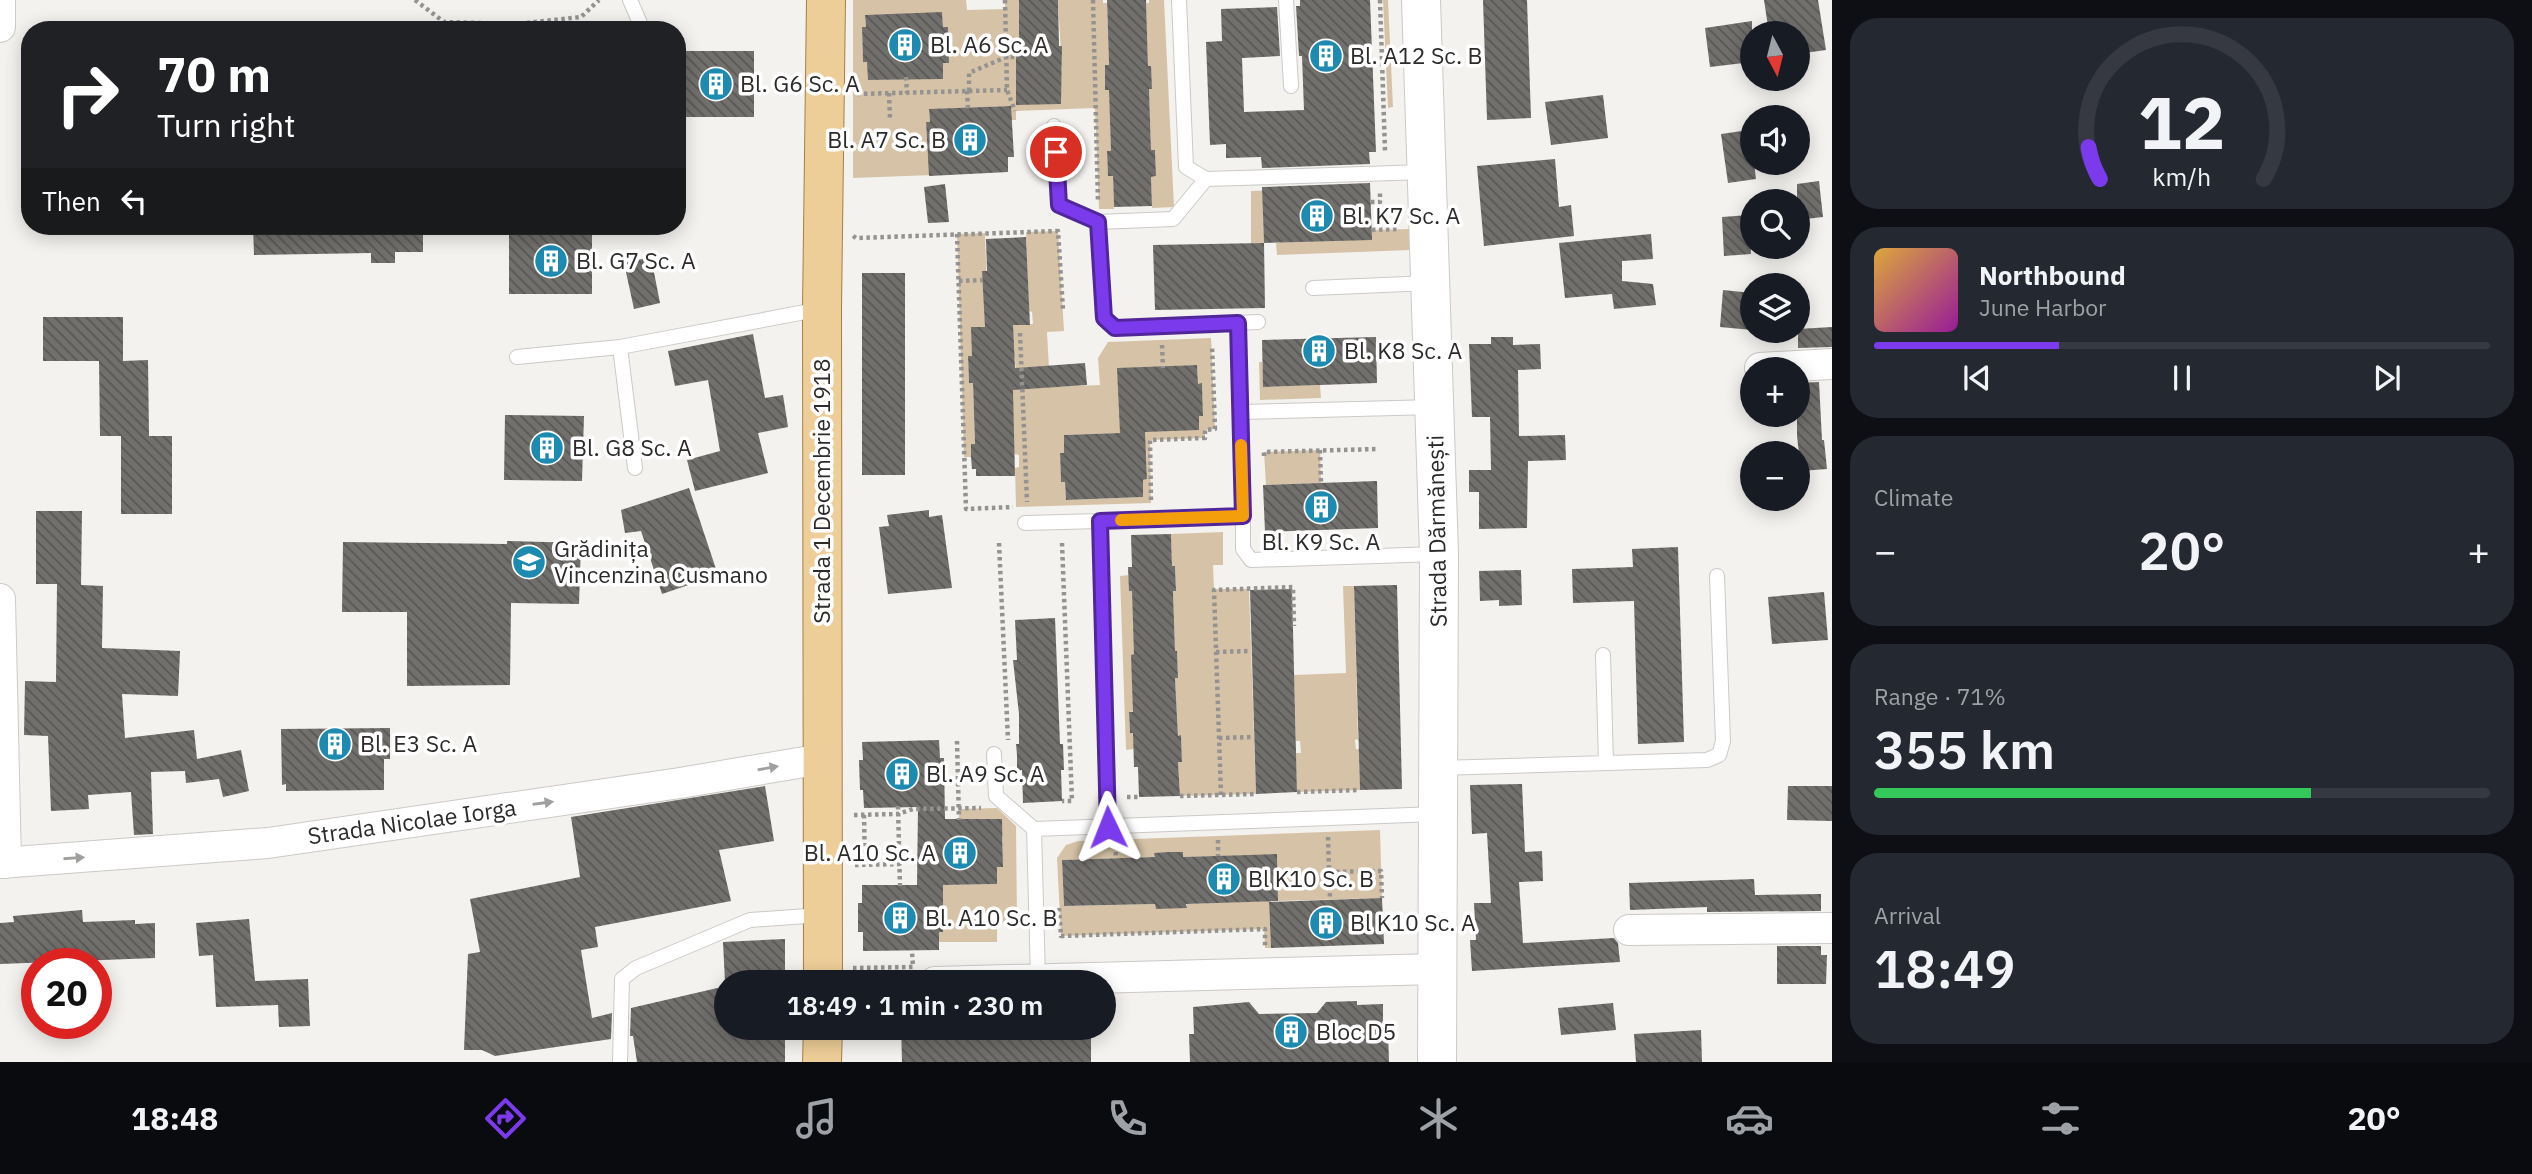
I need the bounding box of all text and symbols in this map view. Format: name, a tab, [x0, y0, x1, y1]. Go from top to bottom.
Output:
north arrow	[1740, 21, 1810, 91]
map controls	[1740, 21, 1810, 511]
building icon: Bl. A6 Sc. A	[886, 26, 924, 64]
place label: Bl. A6 Sc. A	[930, 29, 1049, 59]
building icon: Bl. A12 Sc. B	[1307, 37, 1345, 75]
place label: Bl. A12 Sc. B	[1350, 40, 1483, 70]
text: 70 m	[157, 42, 271, 105]
icon: right	[42, 49, 133, 140]
building icon: Bl. G6 Sc. A	[697, 65, 735, 103]
place label: Bl. G6 Sc. A	[740, 68, 860, 98]
text: 12	[2138, 75, 2226, 170]
text: Turn right	[157, 104, 295, 146]
button: sound	[1740, 105, 1810, 175]
building icon: Bl. A7 Sc. B	[951, 121, 989, 159]
pin	[1026, 122, 1086, 182]
place label: Bl. A7 Sc. B	[827, 124, 946, 154]
icon: arrive	[1037, 133, 1075, 171]
text: km/h	[2153, 160, 2211, 193]
icon: left	[115, 182, 153, 220]
text: Then	[42, 184, 101, 218]
button: search	[1740, 189, 1810, 259]
building icon: Bl. K7 Sc. A	[1298, 197, 1336, 235]
place label: Bl. K7 Sc. A	[1342, 200, 1461, 230]
building icon: Bl. G7 Sc. A	[532, 242, 570, 280]
place label: Bl. G7 Sc. A	[576, 245, 696, 275]
text: Northbound	[1979, 258, 2126, 292]
button: layers	[1740, 273, 1810, 343]
text: June Harbor	[1979, 292, 2107, 322]
building icon: Bl. K8 Sc. A	[1300, 332, 1338, 370]
place label: Bl. K8 Sc. A	[1344, 335, 1463, 365]
button: +	[1740, 357, 1810, 427]
street label: Strada 1 Decembrie 1918	[806, 358, 836, 624]
icon: previous	[1958, 359, 1996, 397]
icon: pause	[2163, 359, 2201, 397]
icon: next	[2368, 359, 2406, 397]
building icon: Bl. G8 Sc. A	[528, 429, 566, 467]
place label: Bl. G8 Sc. A	[572, 432, 692, 462]
street label: Strada Dărmănești	[1419, 435, 1453, 627]
button: −	[1740, 441, 1810, 511]
text: Climate	[1874, 482, 1953, 512]
building icon: Bl. K9 Sc. A	[1302, 488, 1340, 526]
text: 20°	[2139, 517, 2225, 584]
place label: Bl. K9 Sc. A	[1262, 526, 1380, 556]
text: −	[1874, 526, 1897, 575]
text: +	[2467, 526, 2490, 575]
place label: Grădinița Vincenzina Cusmano	[554, 533, 768, 589]
school or university icon: Grădinița Vincenzina Cusmano	[510, 543, 548, 581]
text: Range · 71%	[1874, 681, 2006, 711]
text: 355 km	[1874, 716, 2055, 783]
building icon: Bl. E3 Sc. A	[316, 725, 354, 763]
place label: Bl. E3 Sc. A	[360, 728, 477, 758]
building icon: Bl. A9 Sc. A	[883, 755, 921, 793]
place label: Bl. A9 Sc. A	[926, 758, 1045, 788]
one-way arrow	[757, 762, 779, 773]
position arrow	[1071, 790, 1145, 864]
street label: Strada Nicolae Iorga	[306, 792, 518, 850]
one-way arrow	[532, 798, 554, 809]
building icon: Bl. A10 Sc. A	[941, 834, 979, 872]
place label: Bl. A10 Sc. A	[804, 837, 936, 867]
one-way arrow	[64, 852, 86, 863]
building icon: Bl K10 Sc. B	[1205, 860, 1243, 898]
place label: Bl K10 Sc. B	[1248, 863, 1374, 893]
building icon: Bl. A10 Sc. B	[881, 899, 919, 937]
text: Arrival	[1874, 900, 1941, 930]
place label: Bl. A10 Sc. B	[925, 902, 1058, 932]
building icon: Bl K10 Sc. A	[1307, 904, 1345, 942]
place label: Bl K10 Sc. A	[1350, 907, 1476, 937]
text: 18:49	[1874, 935, 2015, 1002]
speed limit sign: 20	[21, 948, 112, 1039]
text: 18:49 · 1 min · 230 m	[787, 988, 1043, 1022]
building icon: Bloc D5	[1272, 1013, 1310, 1051]
place label: Bloc D5	[1316, 1016, 1396, 1046]
icon: directions	[481, 1094, 530, 1143]
icon: music	[792, 1094, 841, 1143]
icon: phone	[1103, 1094, 1152, 1143]
icon: climate	[1414, 1094, 1463, 1143]
icon: car	[1725, 1094, 1774, 1143]
icon: filters	[2036, 1094, 2085, 1143]
text: 18:48	[131, 1097, 218, 1139]
text: 20°	[2347, 1097, 2401, 1139]

